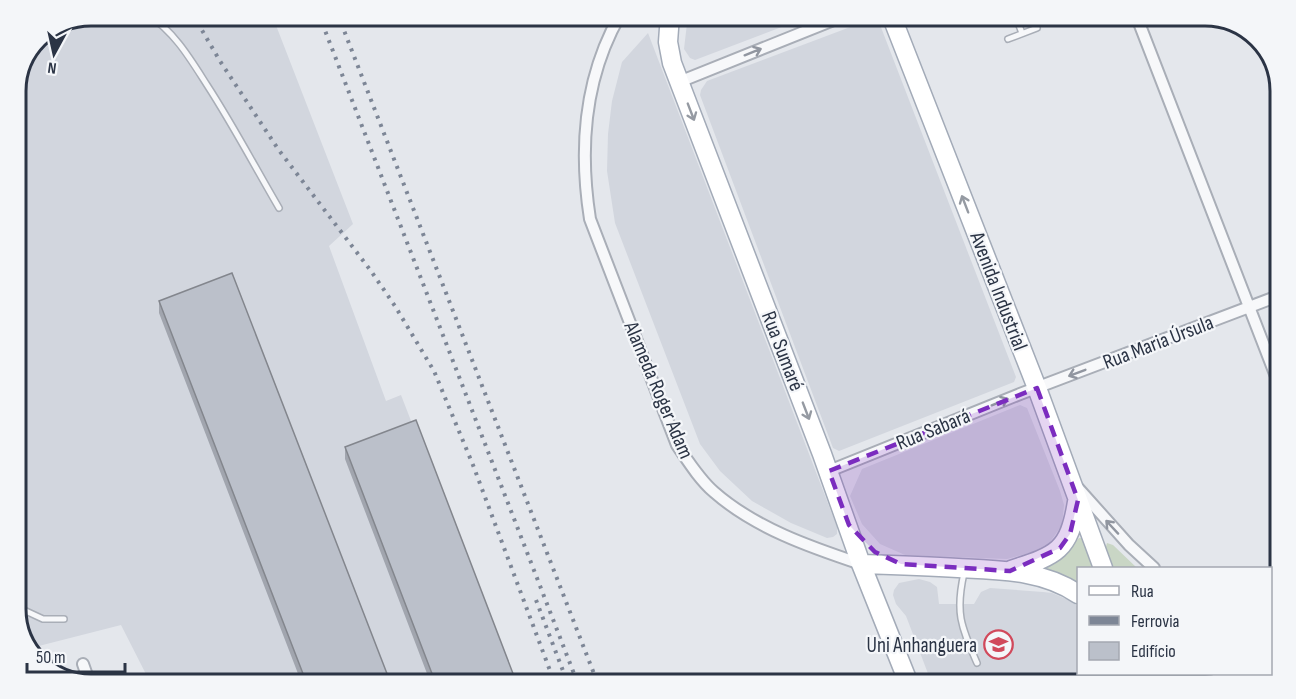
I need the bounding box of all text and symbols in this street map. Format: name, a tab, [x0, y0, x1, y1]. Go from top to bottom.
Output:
north arrow	[24, 24, 84, 84]
one-way arrow	[743, 46, 762, 57]
text: N	[47, 57, 58, 77]
one-way arrow	[686, 102, 697, 120]
one-way arrow	[959, 195, 970, 214]
street label: Avenida Industrial	[964, 227, 1033, 354]
street label: Rua Sumaré	[756, 308, 809, 395]
street label: Rua Maria Úrsula	[1099, 310, 1217, 375]
street label: Alameda Roger Adam	[618, 317, 699, 463]
one-way arrow	[1068, 368, 1086, 379]
one-way arrow	[990, 396, 1009, 407]
one-way arrow	[801, 401, 812, 420]
street label: Rua Sabará	[893, 403, 974, 456]
one-way arrow	[1105, 520, 1119, 535]
legend	[1077, 567, 1272, 675]
text: Rua	[1131, 581, 1154, 602]
text: Ferrovia	[1131, 611, 1179, 632]
school or university icon: Uni Anhanguera	[982, 629, 1014, 661]
place label: Uni Anhanguera	[867, 633, 977, 658]
scale bar	[27, 636, 124, 674]
text: Edifício	[1131, 641, 1176, 662]
text: 50 m	[36, 647, 66, 668]

